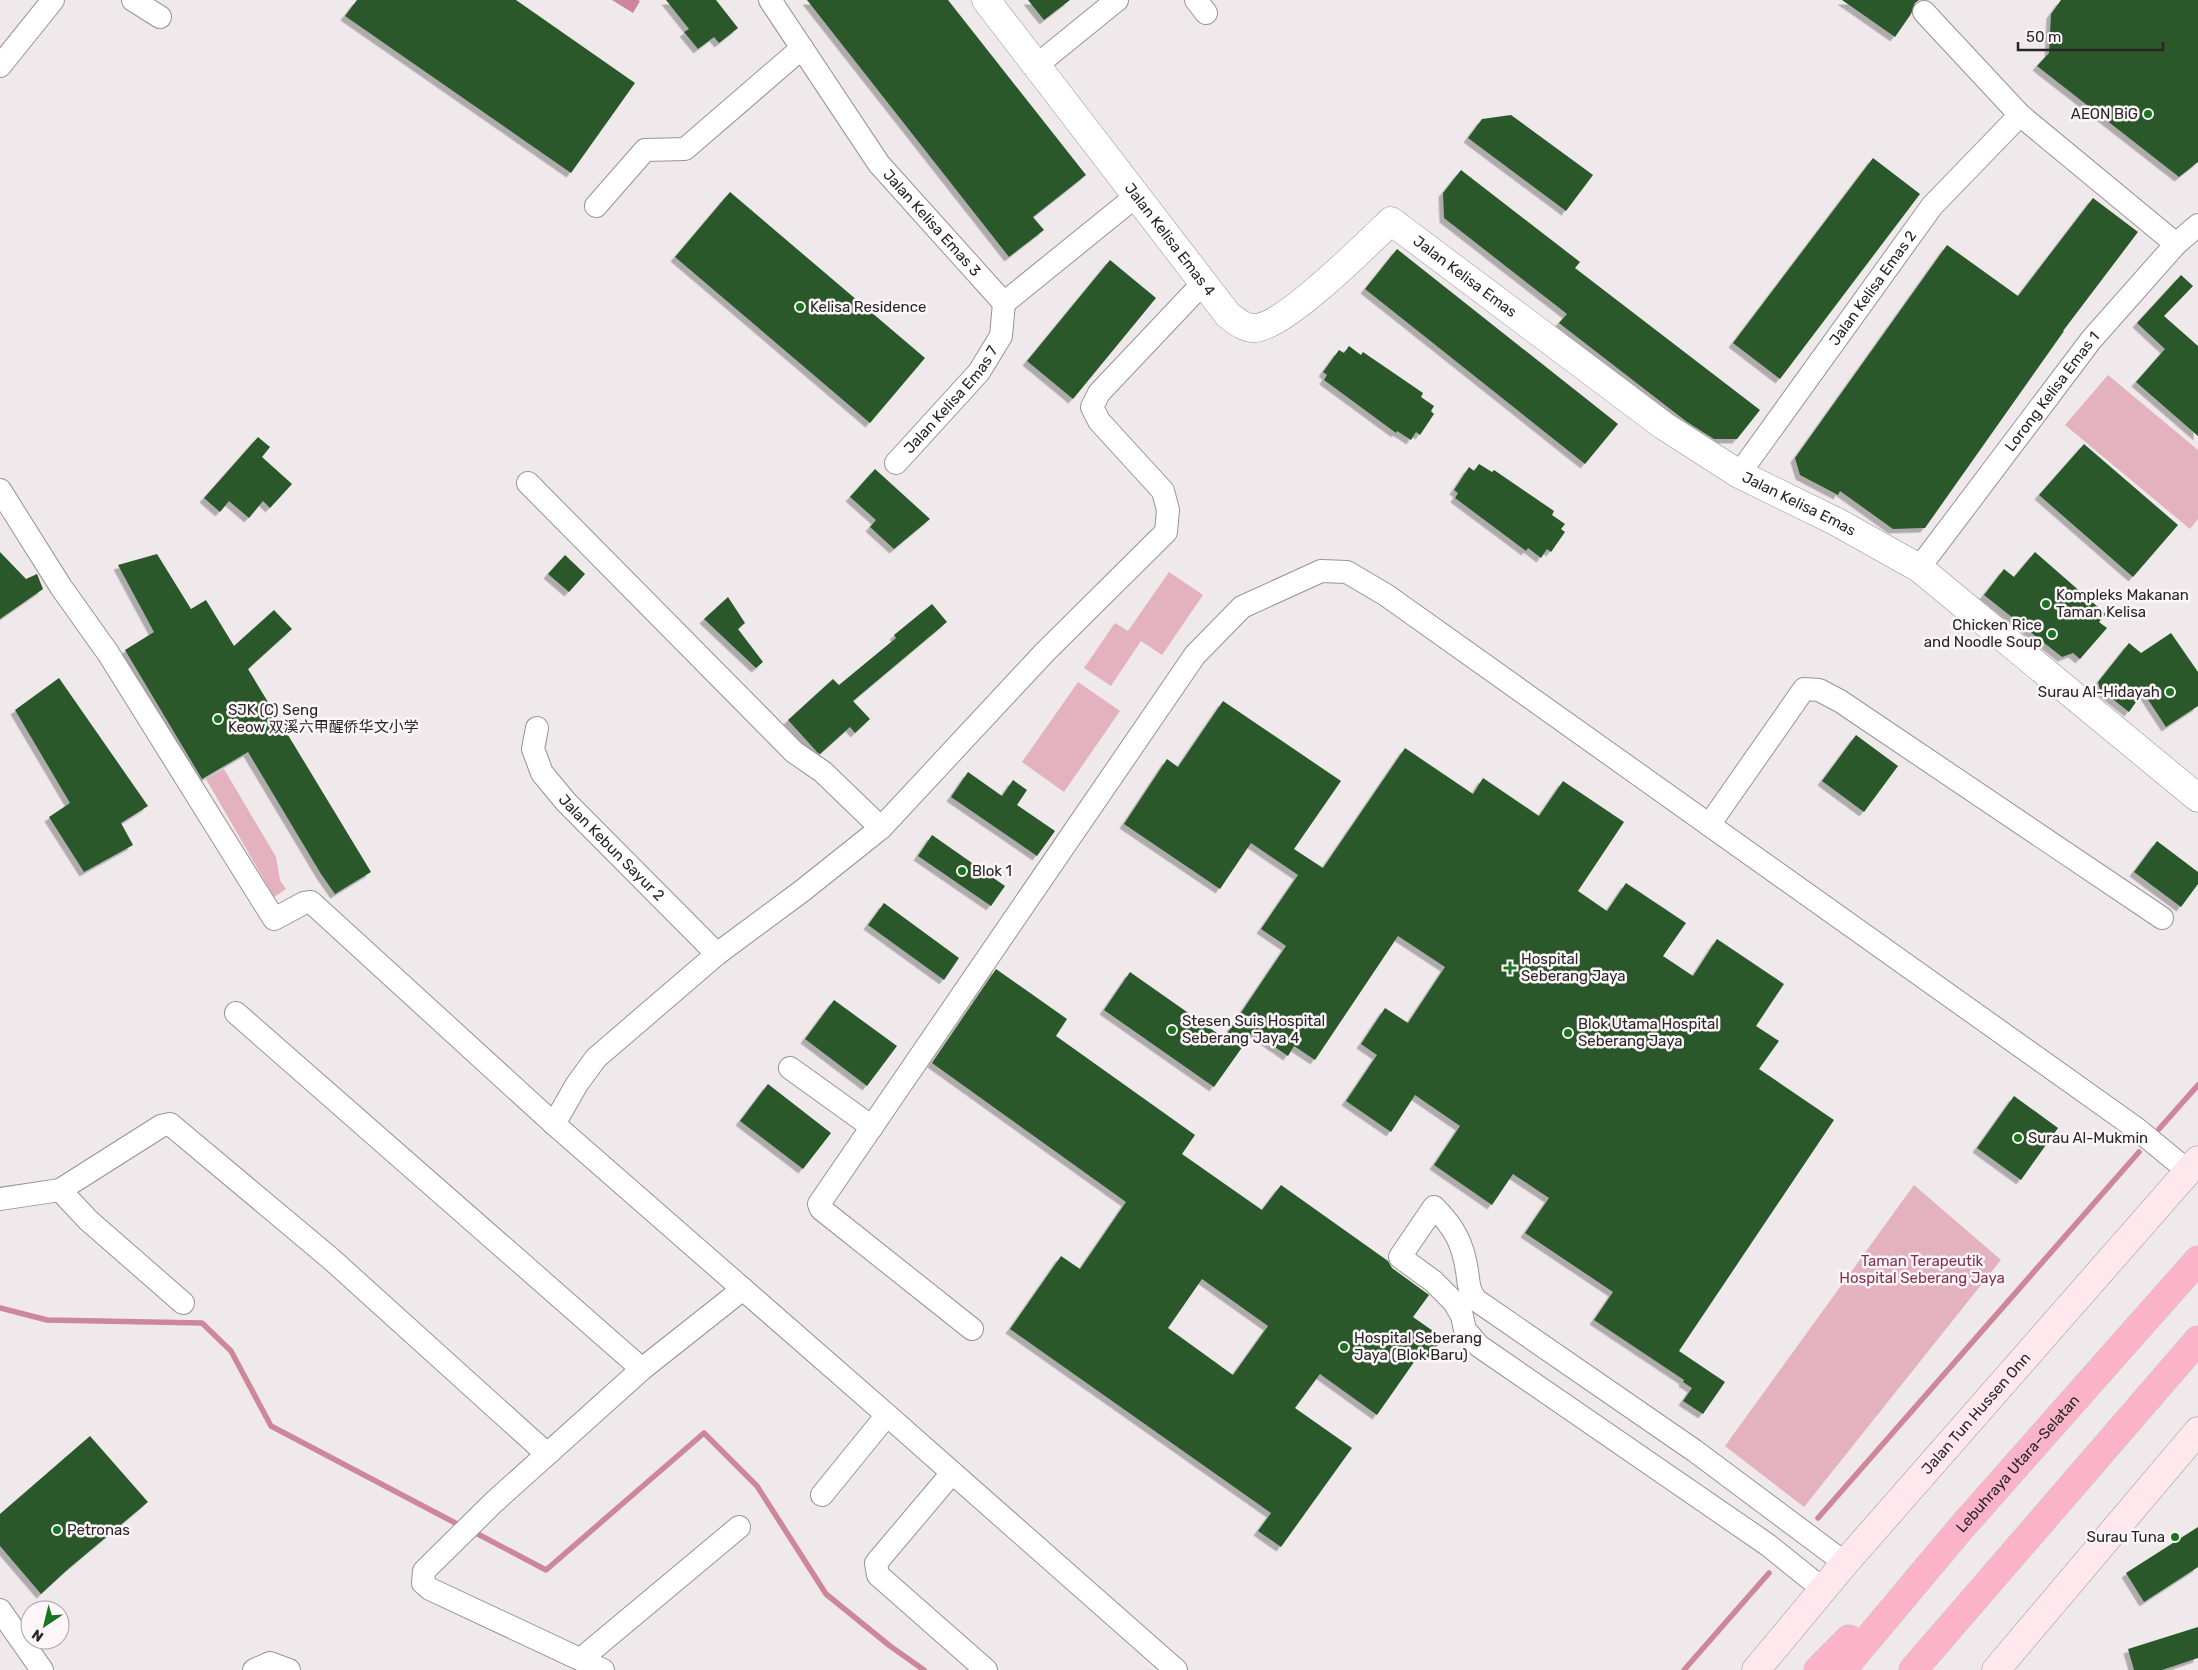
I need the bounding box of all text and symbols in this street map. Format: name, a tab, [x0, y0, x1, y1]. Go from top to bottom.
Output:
scale bar	[2018, 20, 2163, 52]
text: 50 m	[2026, 28, 2061, 46]
place label: AEON BiG	[2071, 105, 2138, 123]
marker: AEON BiG	[2142, 108, 2154, 120]
street label: Jalan Kelisa Emas 3	[879, 166, 985, 280]
street label: Jalan Kelisa Emas 4	[1121, 179, 1219, 300]
street label: Jalan Kelisa Emas 2	[1825, 227, 1920, 349]
street label: Jalan Kelisa Emas	[1410, 232, 1521, 321]
place label: Kelisa Residence	[810, 298, 926, 316]
marker: Kelisa Residence	[794, 301, 806, 313]
street label: Lorong Kelisa Emas 1	[2001, 328, 2103, 455]
street label: Jalan Kelisa Emas 7	[900, 342, 1002, 457]
street label: Jalan Kelisa Emas	[1739, 468, 1859, 540]
place label: Kompleks Makanan Taman Kelisa	[2056, 586, 2189, 621]
marker: Kompleks Makanan Taman Kelisa	[2040, 598, 2052, 610]
place label: Chicken Rice and Noodle Soup	[1924, 616, 2042, 651]
marker: Chicken Rice and Noodle Soup	[2046, 628, 2058, 640]
place label: Surau Al-Hidayah	[2038, 683, 2160, 701]
marker: Surau Al-Hidayah	[2164, 686, 2176, 698]
place label: SJK (C) Seng Keow 双溪六甲醒侨华文小学	[228, 701, 419, 736]
marker: SJK (C) Seng Keow 双溪六甲醒侨华文小学	[212, 713, 224, 725]
street label: Jalan Kebun Sayur 2	[555, 791, 668, 905]
place label: Blok 1	[972, 862, 1012, 880]
marker: Blok 1	[956, 865, 968, 877]
place label: Hospital Seberang Jaya	[1521, 950, 1625, 985]
marker: Hospital Seberang Jaya	[1503, 961, 1517, 975]
place label: Stesen Suis Hospital Seberang Jaya 4	[1182, 1012, 1325, 1047]
place label: Blok Utama Hospital Seberang Jaya	[1578, 1015, 1719, 1050]
marker: Stesen Suis Hospital Seberang Jaya 4	[1166, 1024, 1178, 1036]
marker: Blok Utama Hospital Seberang Jaya	[1562, 1027, 1574, 1039]
place label: Surau Al-Mukmin	[2028, 1129, 2148, 1147]
marker: Surau Al-Mukmin	[2012, 1132, 2024, 1144]
park label: Taman Terapeutik Hospital Seberang Jaya	[1839, 1252, 2005, 1287]
place label: Hospital Seberang Jaya (Blok Baru)	[1354, 1329, 1482, 1364]
marker: Hospital Seberang Jaya (Blok Baru)	[1338, 1341, 1350, 1353]
street label: Jalan Tun Hussen Onn	[1918, 1349, 2034, 1478]
street label: Lebuhraya Utara–Selatan	[1952, 1391, 2083, 1536]
place label: Petronas	[67, 1521, 130, 1539]
marker: Petronas	[51, 1524, 63, 1536]
place label: Surau Tuna	[2087, 1528, 2165, 1546]
marker: Surau Tuna	[2169, 1531, 2181, 1543]
north arrow	[20, 1600, 70, 1650]
text: N	[29, 1625, 47, 1645]

